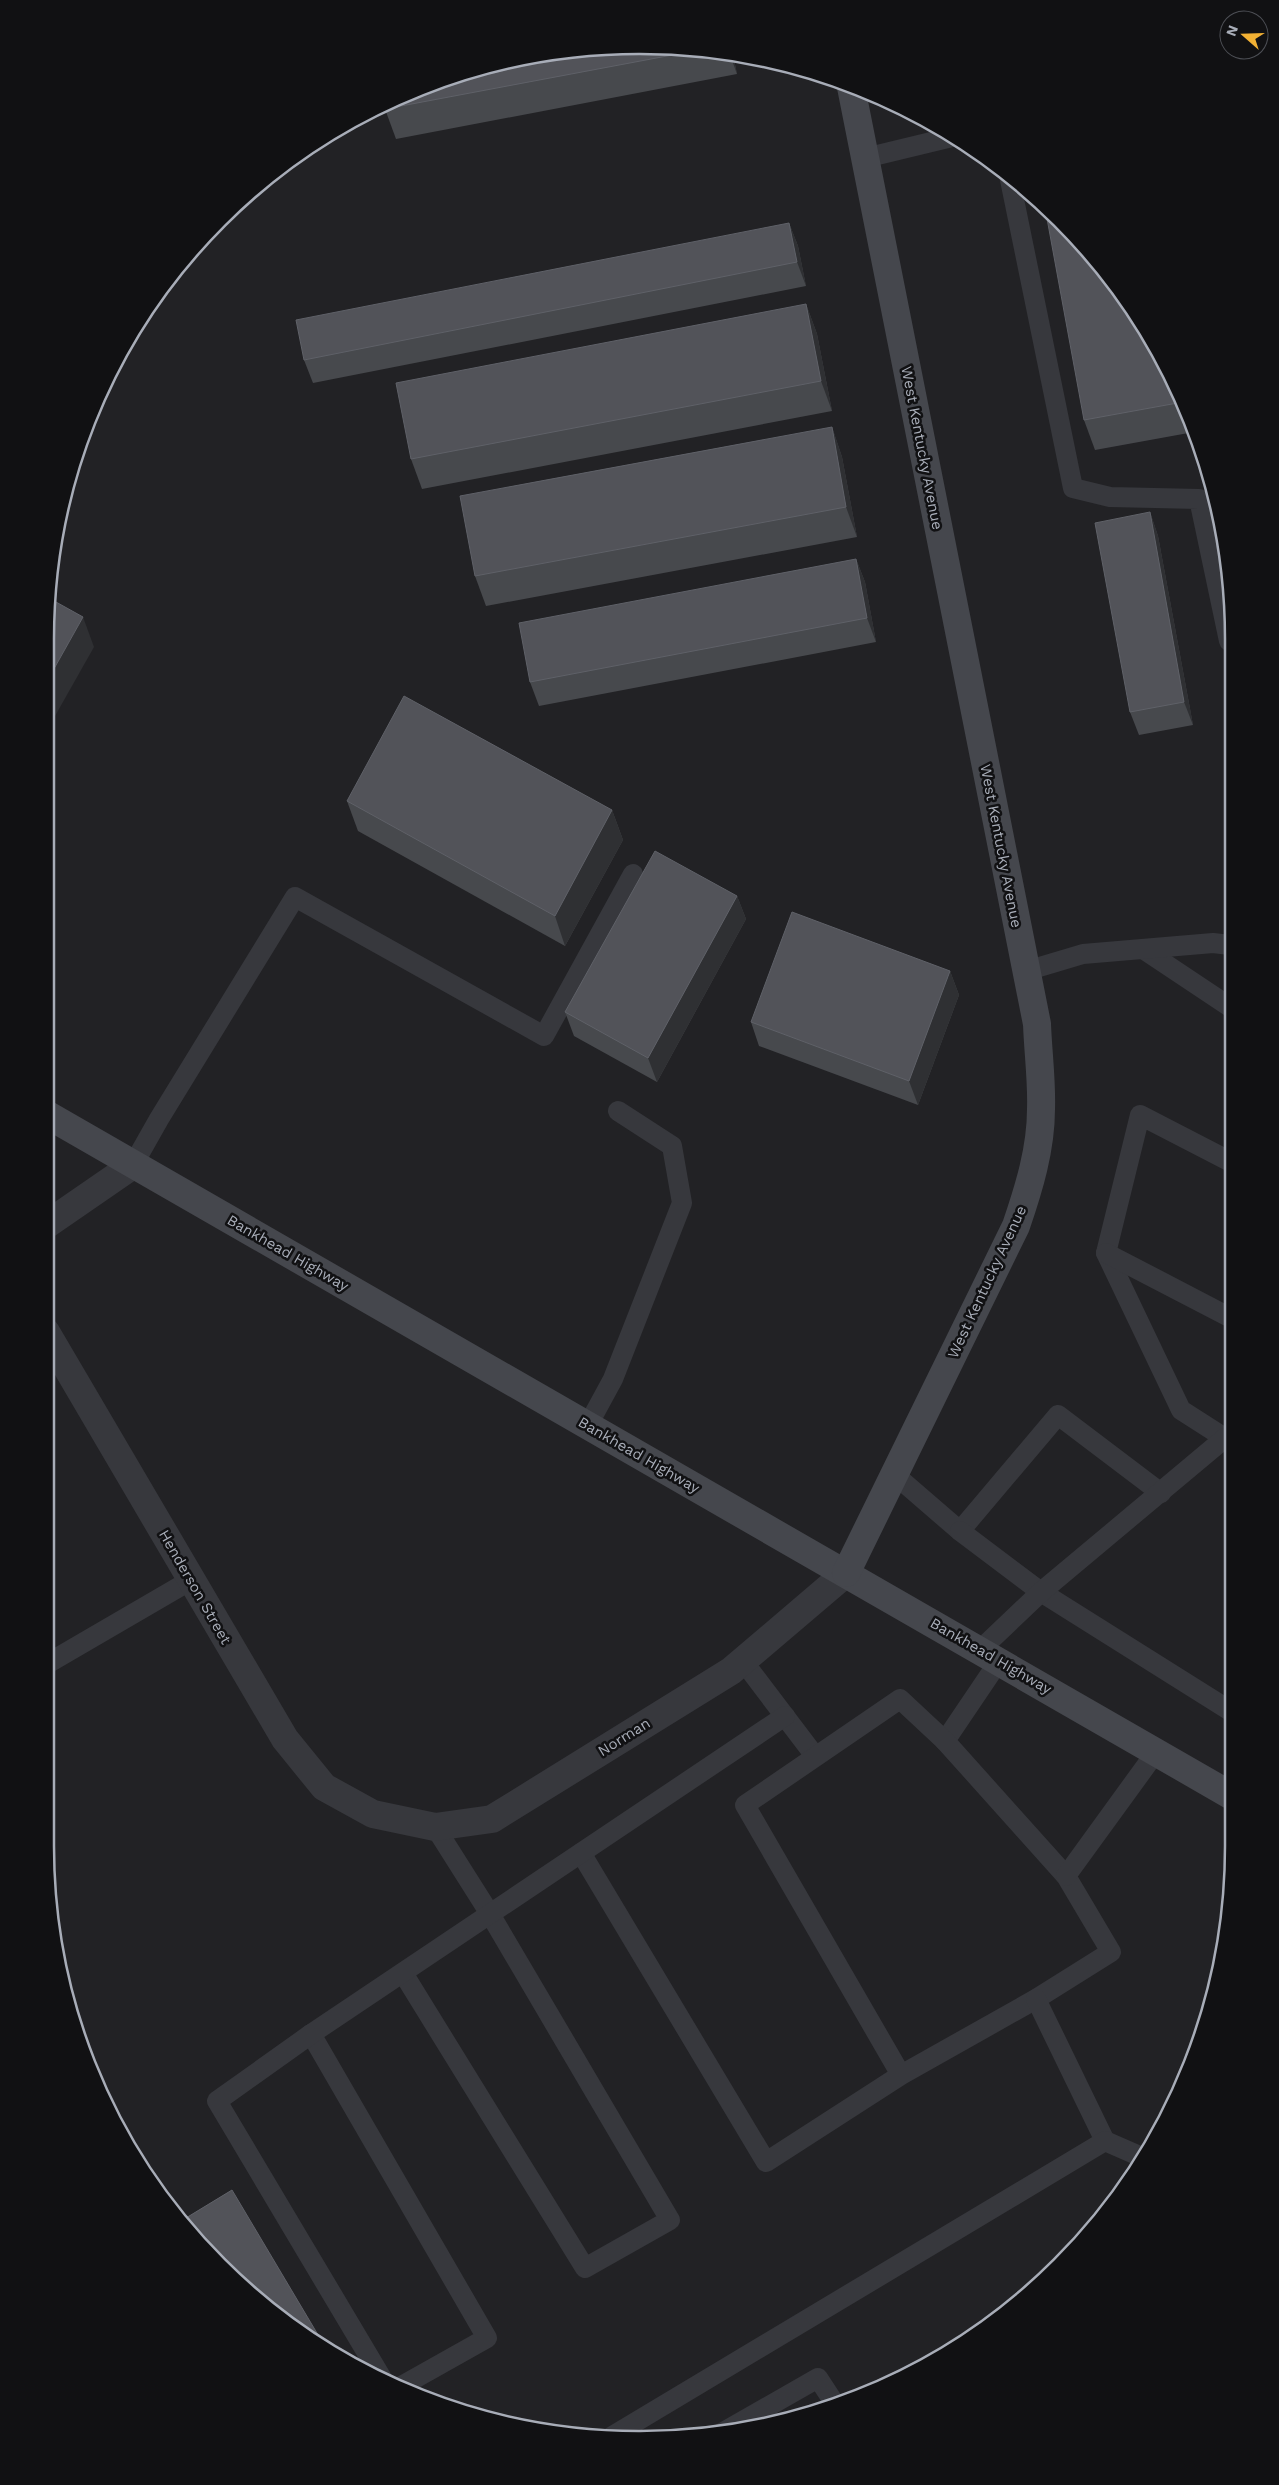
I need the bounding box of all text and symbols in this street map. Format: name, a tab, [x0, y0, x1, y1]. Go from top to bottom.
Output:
north arrow	[1219, 10, 1269, 60]
text: N	[1222, 23, 1241, 38]
street label: West Kentucky Avenue	[897, 365, 947, 531]
street label: West Kentucky Avenue	[976, 763, 1026, 929]
street label: West Kentucky Avenue	[944, 1203, 1030, 1361]
street label: Bankhead Highway	[224, 1211, 352, 1295]
street label: Bankhead Highway	[575, 1413, 703, 1497]
street label: Henderson Street	[155, 1527, 235, 1648]
street label: Bankhead Highway	[927, 1614, 1055, 1698]
street label: Norman	[595, 1714, 653, 1760]

